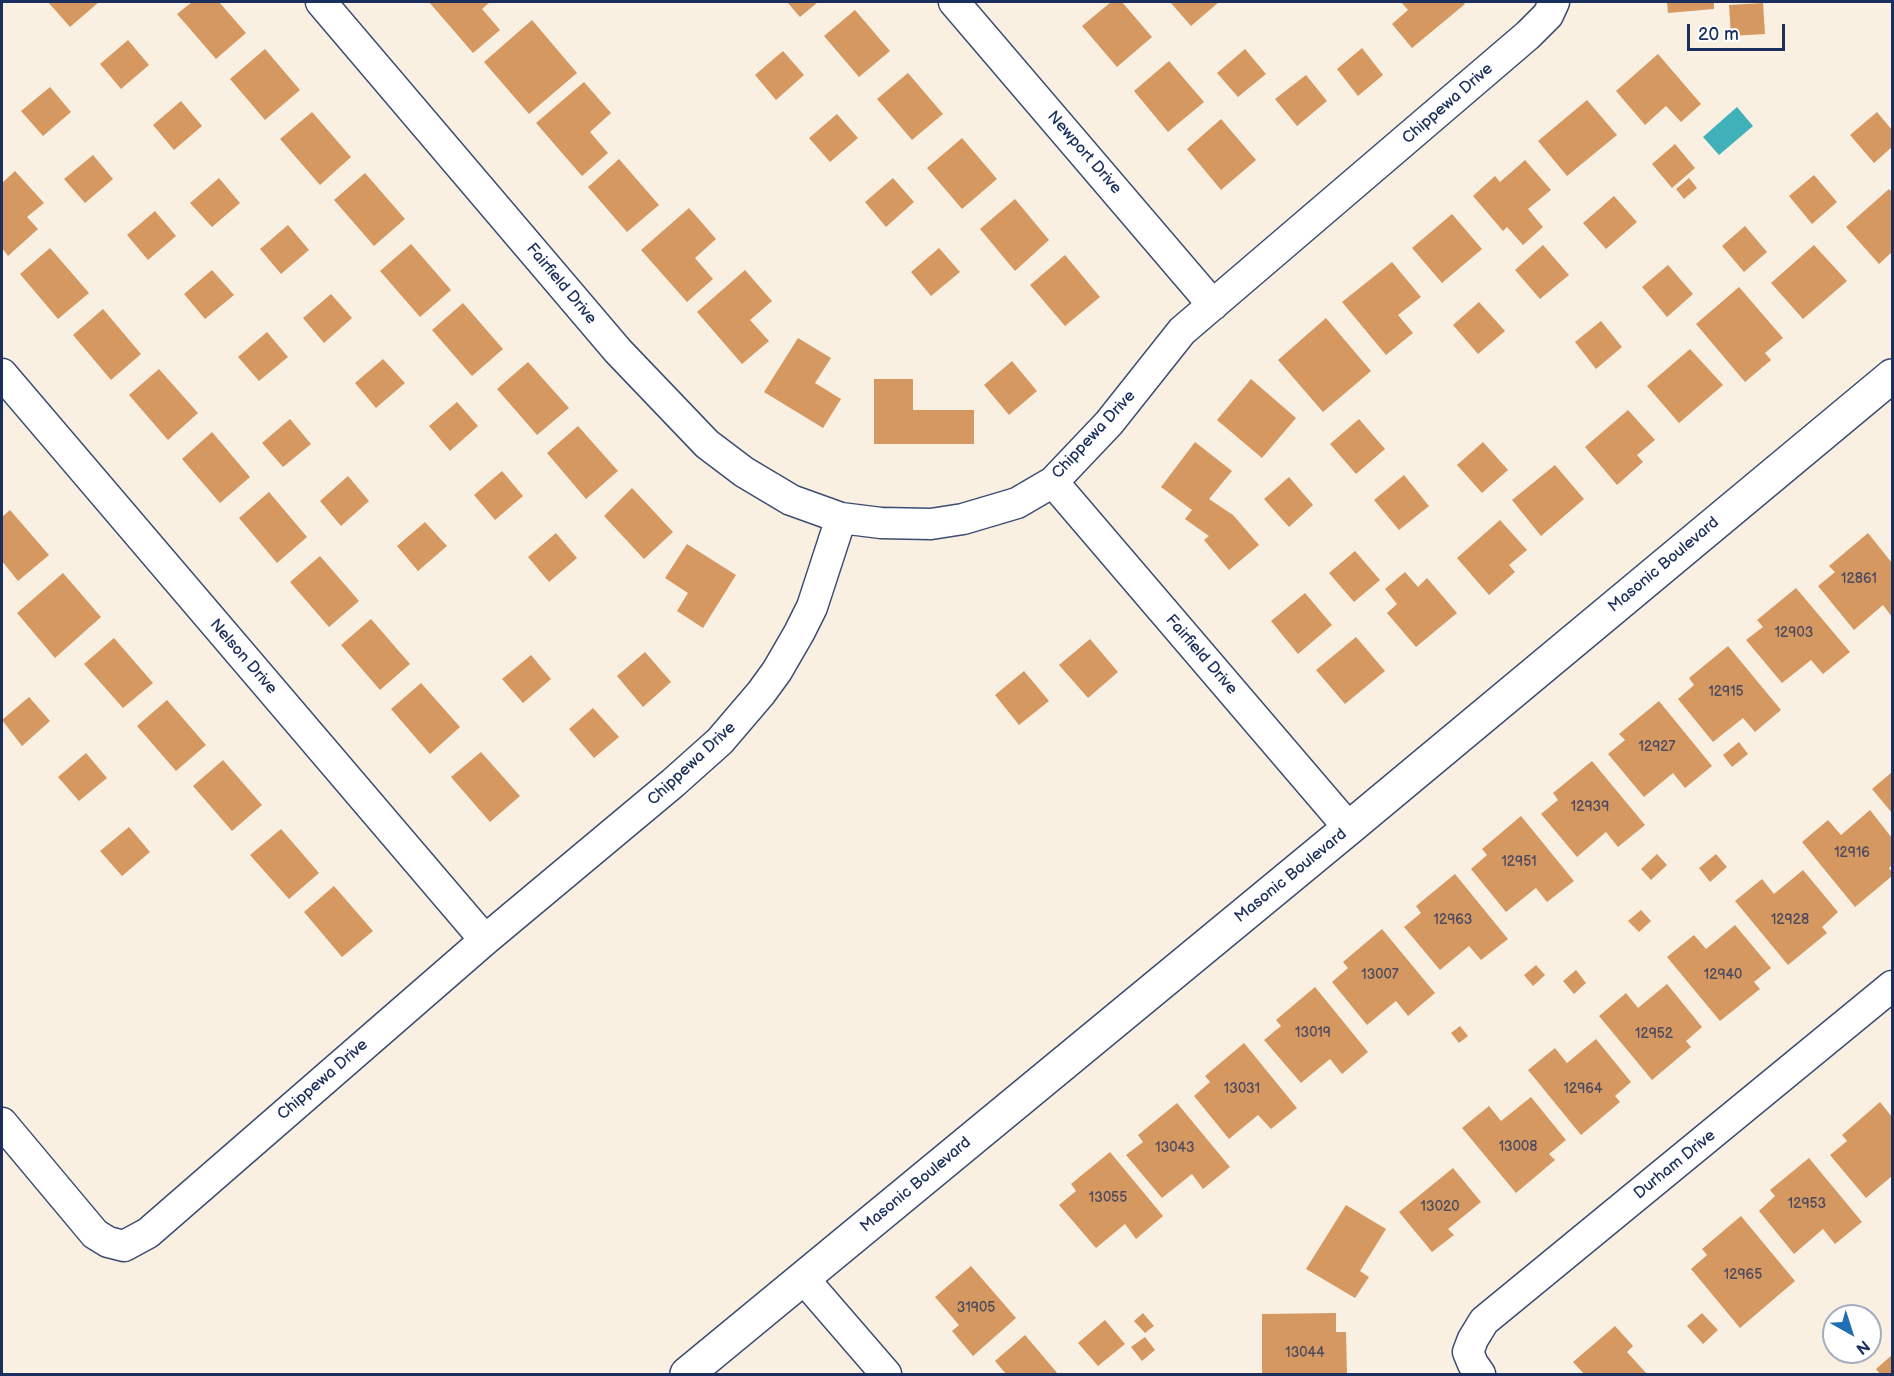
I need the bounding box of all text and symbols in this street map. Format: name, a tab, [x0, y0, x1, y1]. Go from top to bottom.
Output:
scale bar	[1690, 12, 1788, 50]
text: 20 m	[1698, 24, 1739, 45]
street label: Chippewa Drive	[1399, 59, 1497, 149]
street label: Newport Drive	[1043, 108, 1125, 198]
street label: Fairfield Drive	[522, 240, 600, 328]
street label: Chippewa Drive	[1048, 387, 1140, 483]
street label: Masonic Boulevard	[1605, 513, 1723, 617]
house number: 12861	[1841, 571, 1877, 587]
street label: Fairfield Drive	[1161, 611, 1241, 699]
street label: Nelson Drive	[205, 616, 281, 698]
house number: 12903	[1775, 625, 1813, 641]
house number: 12915	[1708, 684, 1744, 700]
street label: Chippewa Drive	[644, 718, 740, 810]
house number: 12927	[1639, 739, 1675, 755]
house number: 12939	[1571, 799, 1609, 815]
street label: Masonic Boulevard	[1231, 825, 1351, 927]
house number: 12916	[1834, 845, 1870, 861]
house number: 12951	[1501, 854, 1537, 870]
house number: 12963	[1434, 912, 1472, 928]
house number: 12928	[1771, 912, 1809, 928]
house number: 13007	[1361, 967, 1399, 983]
house number: 12940	[1704, 967, 1742, 983]
house number: 13019	[1295, 1025, 1331, 1041]
house number: 12952	[1635, 1026, 1673, 1042]
street label: Chippewa Drive	[274, 1035, 372, 1125]
house number: 13031	[1224, 1081, 1260, 1097]
house number: 12964	[1564, 1081, 1602, 1097]
street label: Durham Drive	[1630, 1126, 1720, 1204]
street label: Masonic Boulevard	[857, 1133, 975, 1237]
house number: 13008	[1499, 1139, 1537, 1155]
house number: 13043	[1155, 1140, 1195, 1156]
house number: 13055	[1089, 1190, 1127, 1206]
house number: 12953	[1788, 1196, 1826, 1212]
house number: 13020	[1421, 1199, 1459, 1215]
house number: 12965	[1724, 1267, 1762, 1283]
house number: 31905	[957, 1300, 995, 1316]
north arrow	[1822, 1304, 1882, 1364]
text: N	[1852, 1336, 1873, 1358]
house number: 13044	[1285, 1345, 1325, 1361]

